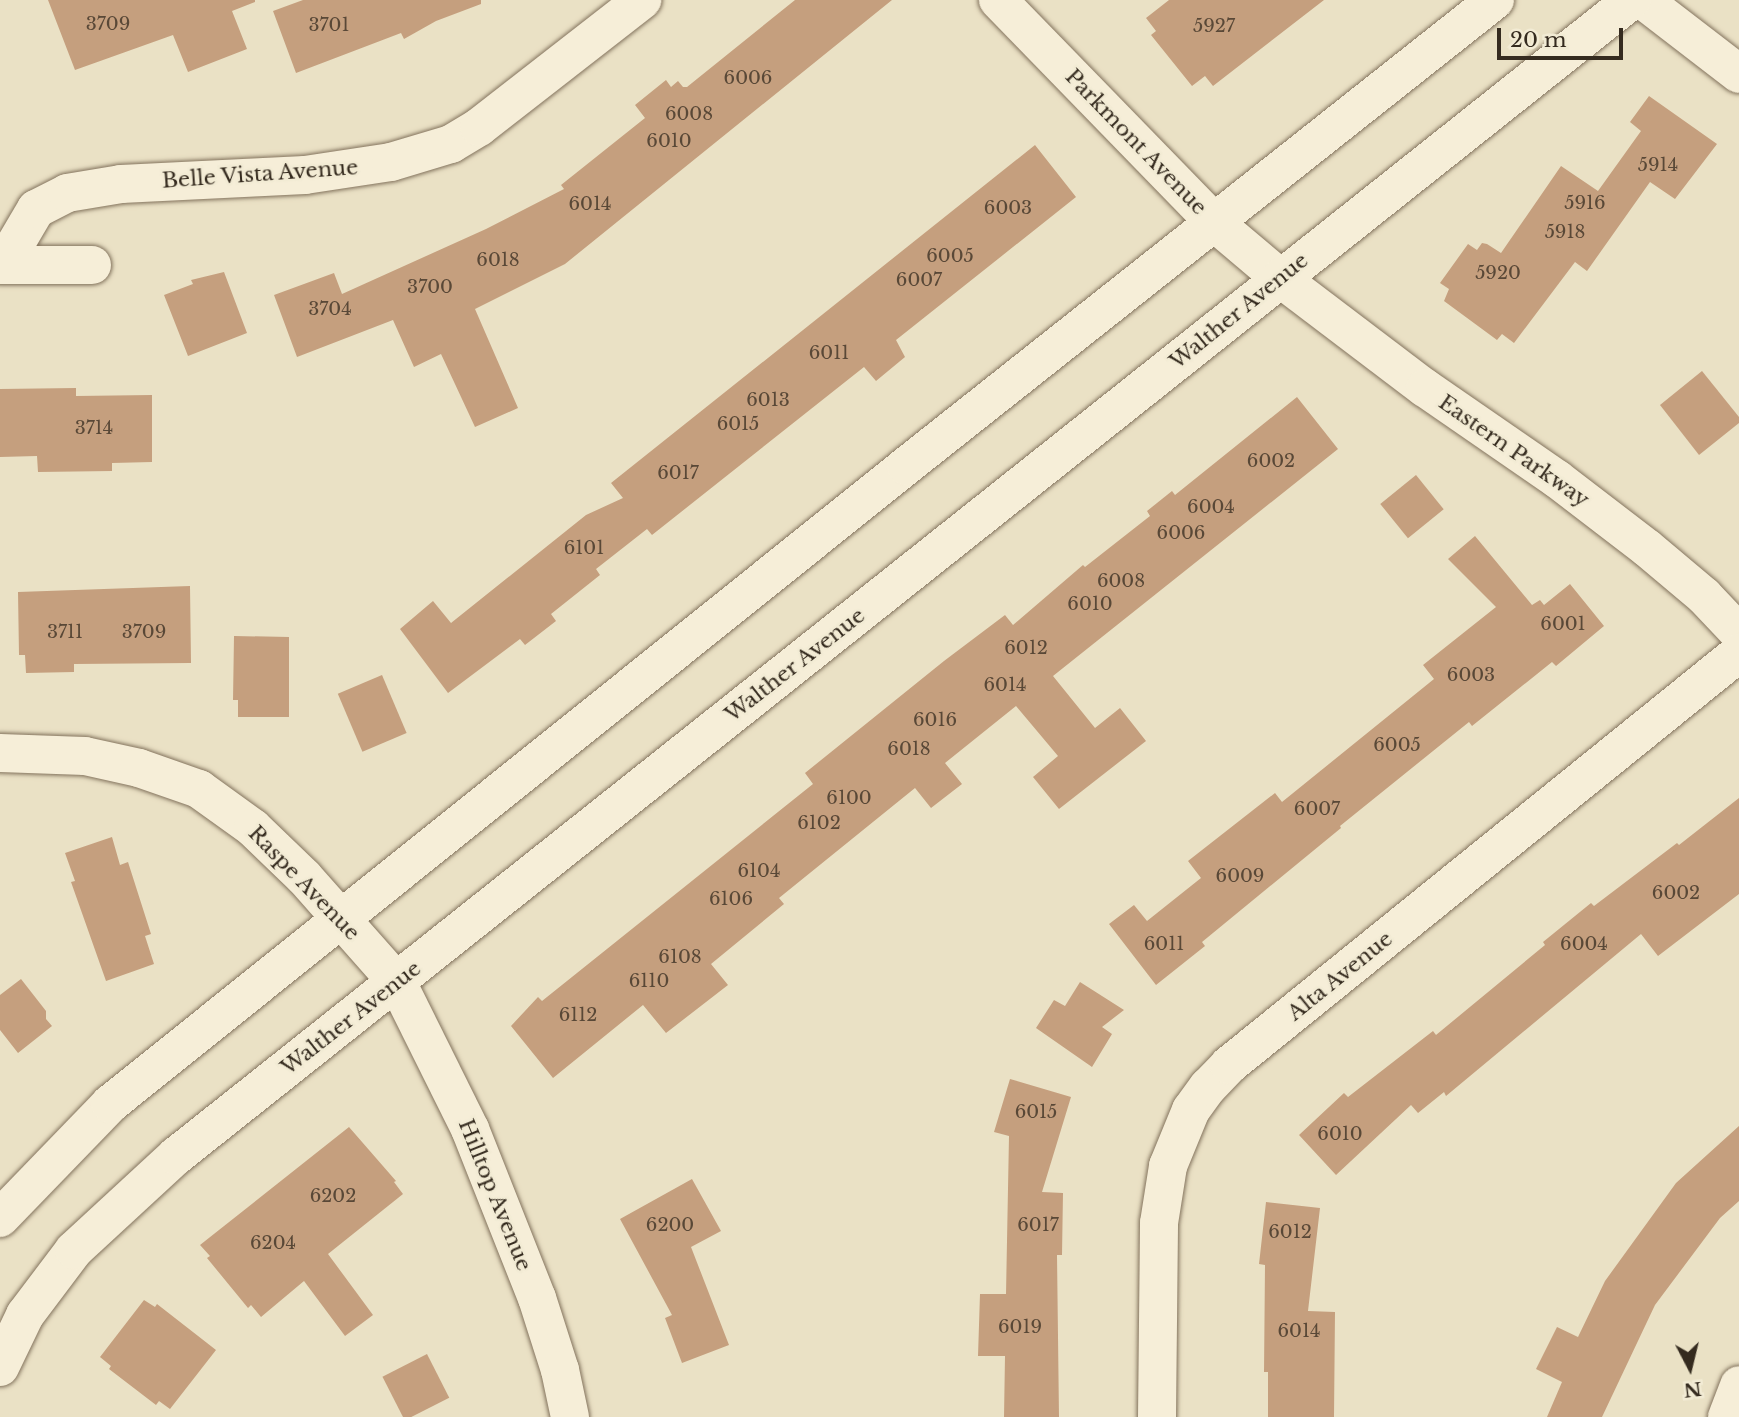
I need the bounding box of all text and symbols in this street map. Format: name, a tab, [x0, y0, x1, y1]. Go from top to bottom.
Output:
house number: 3709	[86, 13, 130, 35]
house number: 3701	[308, 14, 350, 36]
scale bar	[1501, 14, 1627, 58]
house number: 5927	[1193, 15, 1235, 37]
text: 20 m	[1510, 27, 1567, 53]
street label: Parkmont Avenue	[1060, 64, 1212, 220]
house number: 6006	[724, 67, 772, 89]
house number: 6008	[665, 103, 713, 125]
house number: 6010	[646, 130, 692, 152]
house number: 5914	[1638, 154, 1678, 176]
street label: Belle Vista Avenue	[160, 155, 360, 193]
house number: 5916	[1564, 192, 1606, 214]
house number: 6014	[569, 193, 611, 215]
house number: 6003	[984, 197, 1032, 219]
house number: 5918	[1545, 221, 1585, 243]
house number: 6005	[926, 245, 974, 267]
street label: Walther Avenue	[1164, 247, 1314, 375]
house number: 6018	[476, 249, 520, 271]
house number: 5920	[1475, 262, 1521, 284]
house number: 6007	[896, 269, 942, 291]
house number: 3700	[407, 276, 453, 298]
house number: 3704	[308, 298, 352, 320]
house number: 6011	[809, 342, 849, 364]
house number: 6013	[746, 389, 790, 411]
street label: Eastern Parkway	[1434, 390, 1594, 512]
house number: 6015	[717, 413, 759, 435]
house number: 3714	[75, 417, 113, 439]
house number: 6002	[1247, 450, 1295, 472]
house number: 6017	[657, 462, 699, 484]
house number: 6004	[1187, 496, 1235, 518]
house number: 6006	[1157, 522, 1205, 544]
house number: 6101	[564, 537, 604, 559]
house number: 6008	[1097, 570, 1145, 592]
house number: 6010	[1067, 593, 1113, 615]
street label: Walther Avenue	[720, 602, 870, 728]
house number: 6001	[1540, 613, 1586, 635]
house number: 3711	[47, 621, 83, 643]
house number: 3709	[122, 621, 166, 643]
house number: 6012	[1004, 637, 1048, 659]
house number: 6003	[1447, 664, 1495, 686]
house number: 6014	[984, 674, 1026, 696]
house number: 6016	[913, 709, 957, 731]
house number: 6005	[1373, 734, 1421, 756]
house number: 6018	[887, 738, 931, 760]
house number: 6100	[826, 787, 872, 809]
house number: 6007	[1294, 798, 1340, 820]
house number: 6102	[797, 812, 841, 834]
street label: Raspe Avenue	[243, 820, 365, 946]
house number: 6104	[738, 860, 780, 882]
house number: 6009	[1216, 865, 1264, 887]
house number: 6002	[1652, 882, 1700, 904]
house number: 6106	[709, 888, 753, 910]
street label: Alta Avenue	[1282, 926, 1398, 1026]
house number: 6011	[1144, 933, 1184, 955]
house number: 6004	[1560, 933, 1608, 955]
house number: 6108	[658, 946, 702, 968]
street label: Walther Avenue	[276, 955, 426, 1081]
house number: 6110	[629, 970, 669, 992]
house number: 6112	[559, 1004, 597, 1026]
house number: 6015	[1015, 1101, 1057, 1123]
street label: Hilltop Avenue	[453, 1115, 537, 1275]
house number: 6010	[1317, 1123, 1363, 1145]
house number: 6202	[310, 1185, 356, 1207]
house number: 6200	[646, 1214, 694, 1236]
house number: 6017	[1017, 1214, 1059, 1236]
house number: 6012	[1268, 1221, 1312, 1243]
house number: 6204	[250, 1232, 296, 1254]
house number: 6019	[998, 1316, 1042, 1338]
house number: 6014	[1278, 1320, 1320, 1342]
north arrow	[1655, 1333, 1725, 1403]
text: N	[1682, 1377, 1703, 1402]

